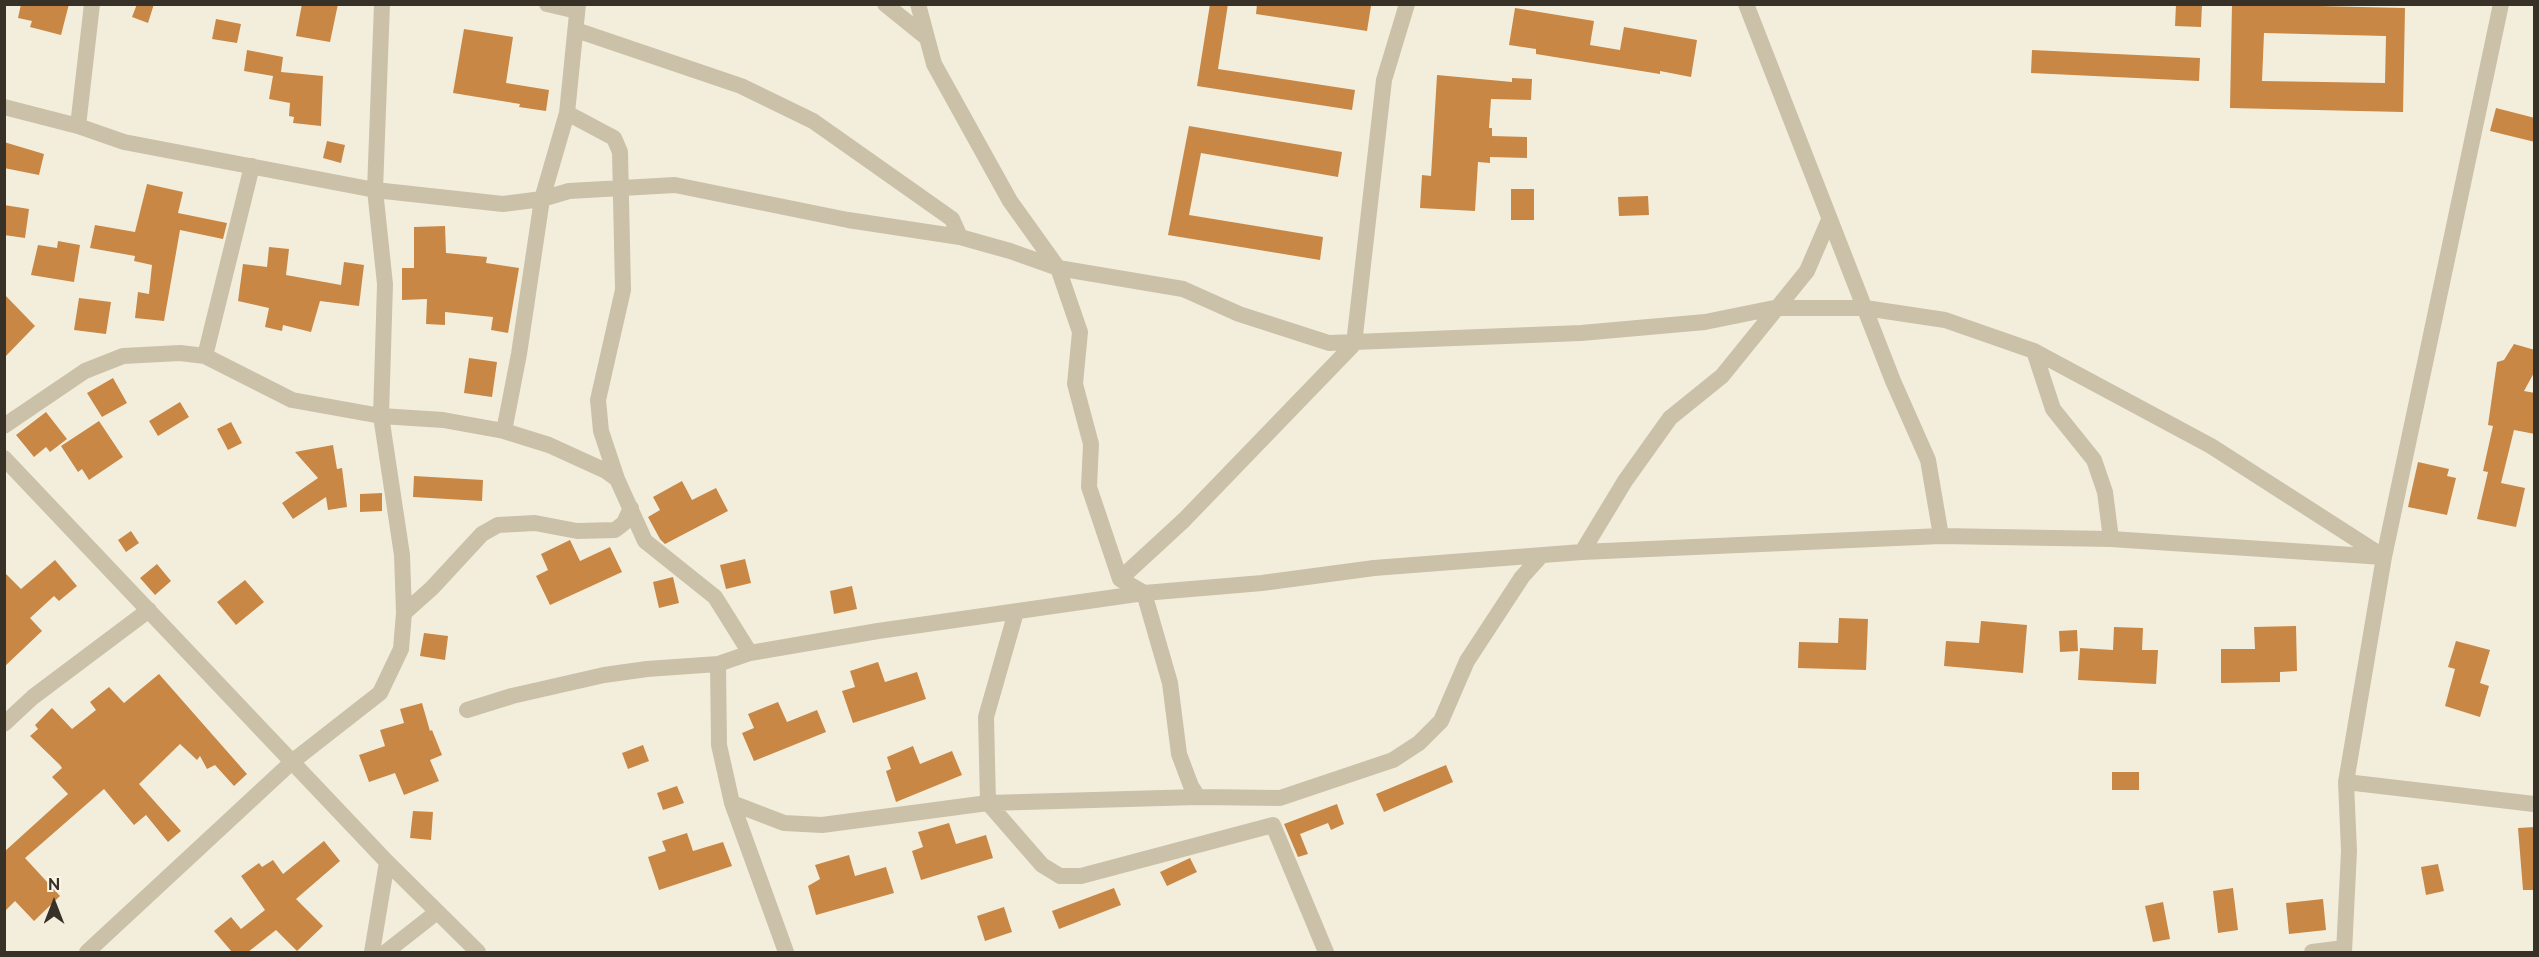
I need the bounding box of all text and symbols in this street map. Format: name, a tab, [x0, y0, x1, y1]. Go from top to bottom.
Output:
north arrow	[24, 873, 84, 933]
text: N	[48, 875, 60, 894]

